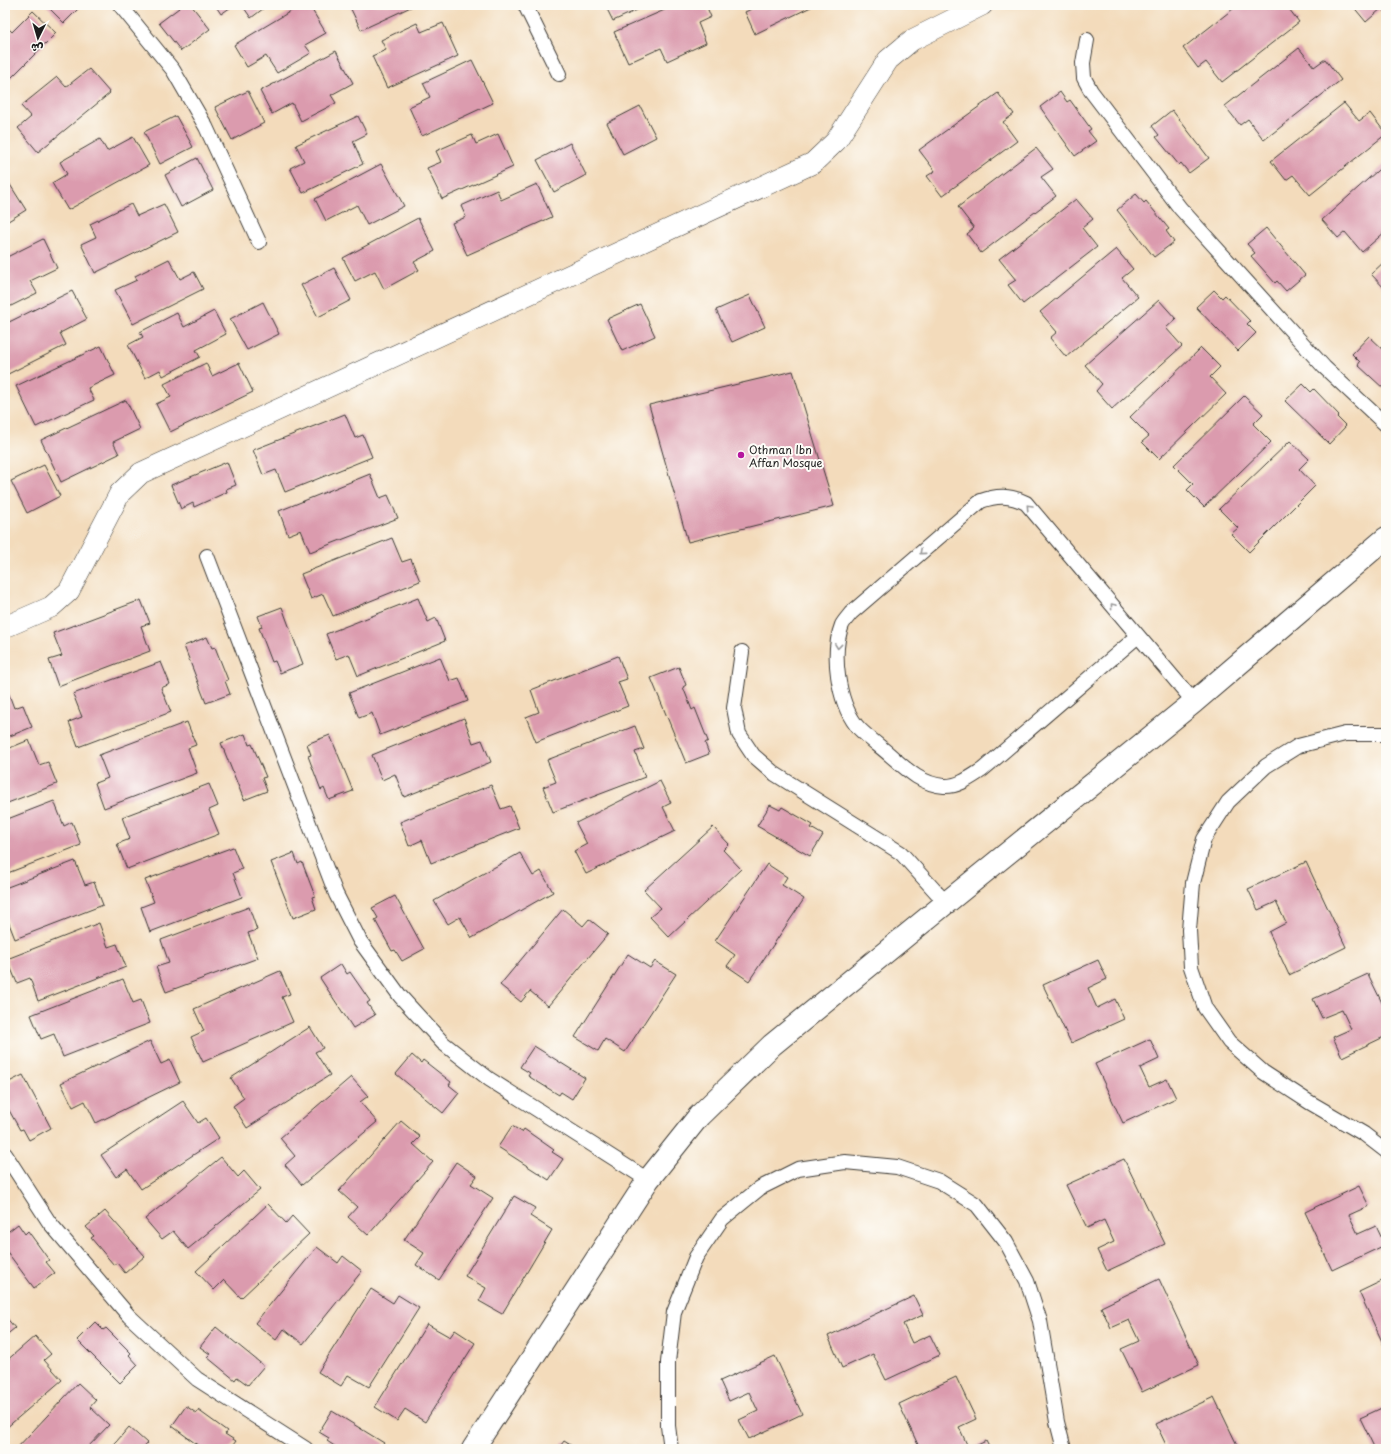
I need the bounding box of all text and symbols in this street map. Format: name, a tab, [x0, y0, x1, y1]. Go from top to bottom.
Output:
north arrow	[18, 18, 58, 58]
text: ش	[30, 39, 44, 57]
place label: Othman Ibn Affan Mosque	[749, 441, 823, 471]
marker: Othman Ibn Affan Mosque	[736, 450, 746, 460]
one-way arrow	[1026, 504, 1034, 512]
one-way arrow	[919, 547, 927, 554]
one-way arrow	[1111, 604, 1118, 611]
one-way arrow	[834, 643, 843, 649]

